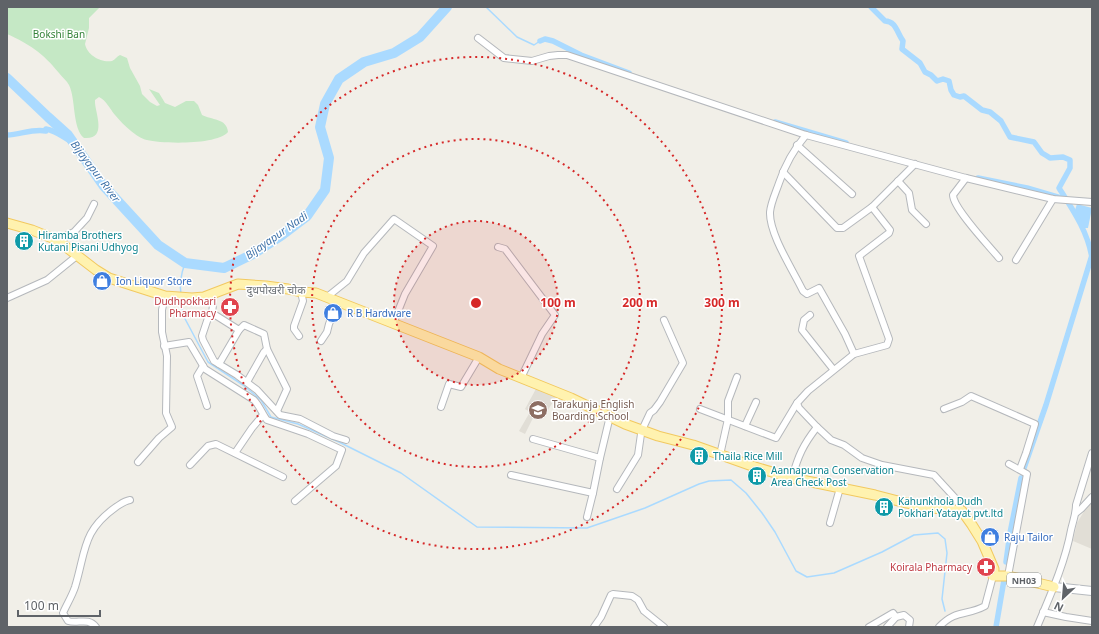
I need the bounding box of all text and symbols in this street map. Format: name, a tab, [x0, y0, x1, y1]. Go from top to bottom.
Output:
park label: Bokshi Ban	[33, 27, 85, 41]
water label: Bijayapur River	[68, 137, 125, 206]
water label: Bijayapur Nadi	[242, 208, 310, 262]
place label: Hiramba Brothers Kutani Pisani Udhyog	[38, 228, 138, 254]
building icon: Hiramba Brothers Kutani Pisani Udhyog	[13, 230, 35, 252]
shop icon: Ion Liquor Store	[91, 270, 113, 292]
place label: Ion Liquor Store	[116, 274, 192, 288]
district label: दुधपोखरी चोक	[246, 282, 306, 297]
place label: Dudhpokhari Pharmacy	[154, 294, 217, 320]
text: 100 m	[540, 294, 576, 311]
text: 200 m	[622, 294, 658, 311]
text: 300 m	[704, 294, 740, 311]
pharmacy icon: Dudhpokhari Pharmacy	[219, 296, 241, 318]
centre of rings	[469, 296, 483, 310]
shop icon: R B Hardware	[322, 302, 344, 324]
place label: R B Hardware	[347, 306, 411, 320]
place label: Tarakunja English Boarding School	[552, 397, 634, 423]
school or university icon: Tarakunja English Boarding School	[527, 399, 549, 421]
building icon: Thaila Rice Mill	[688, 445, 710, 467]
place label: Thaila Rice Mill	[713, 449, 782, 463]
place label: Aannapurna Conservation Area Check Post	[771, 463, 894, 489]
building icon: Aannapurna Conservation Area Check Post	[746, 465, 768, 487]
place label: Kahunkhola Dudh Pokhari Yatayat pvt.ltd	[898, 494, 1003, 520]
building icon: Kahunkhola Dudh Pokhari Yatayat pvt.ltd	[873, 496, 895, 518]
shop icon: Raju Tailor	[979, 526, 1001, 548]
place label: Raju Tailor	[1004, 530, 1053, 544]
pharmacy icon: Koirala Pharmacy	[975, 556, 997, 578]
place label: Koirala Pharmacy	[890, 560, 973, 574]
road number: NH03	[1007, 573, 1041, 587]
north arrow	[1043, 578, 1083, 618]
scale bar	[18, 592, 100, 618]
text: 100 m	[24, 597, 59, 614]
text: N	[1051, 599, 1066, 616]

